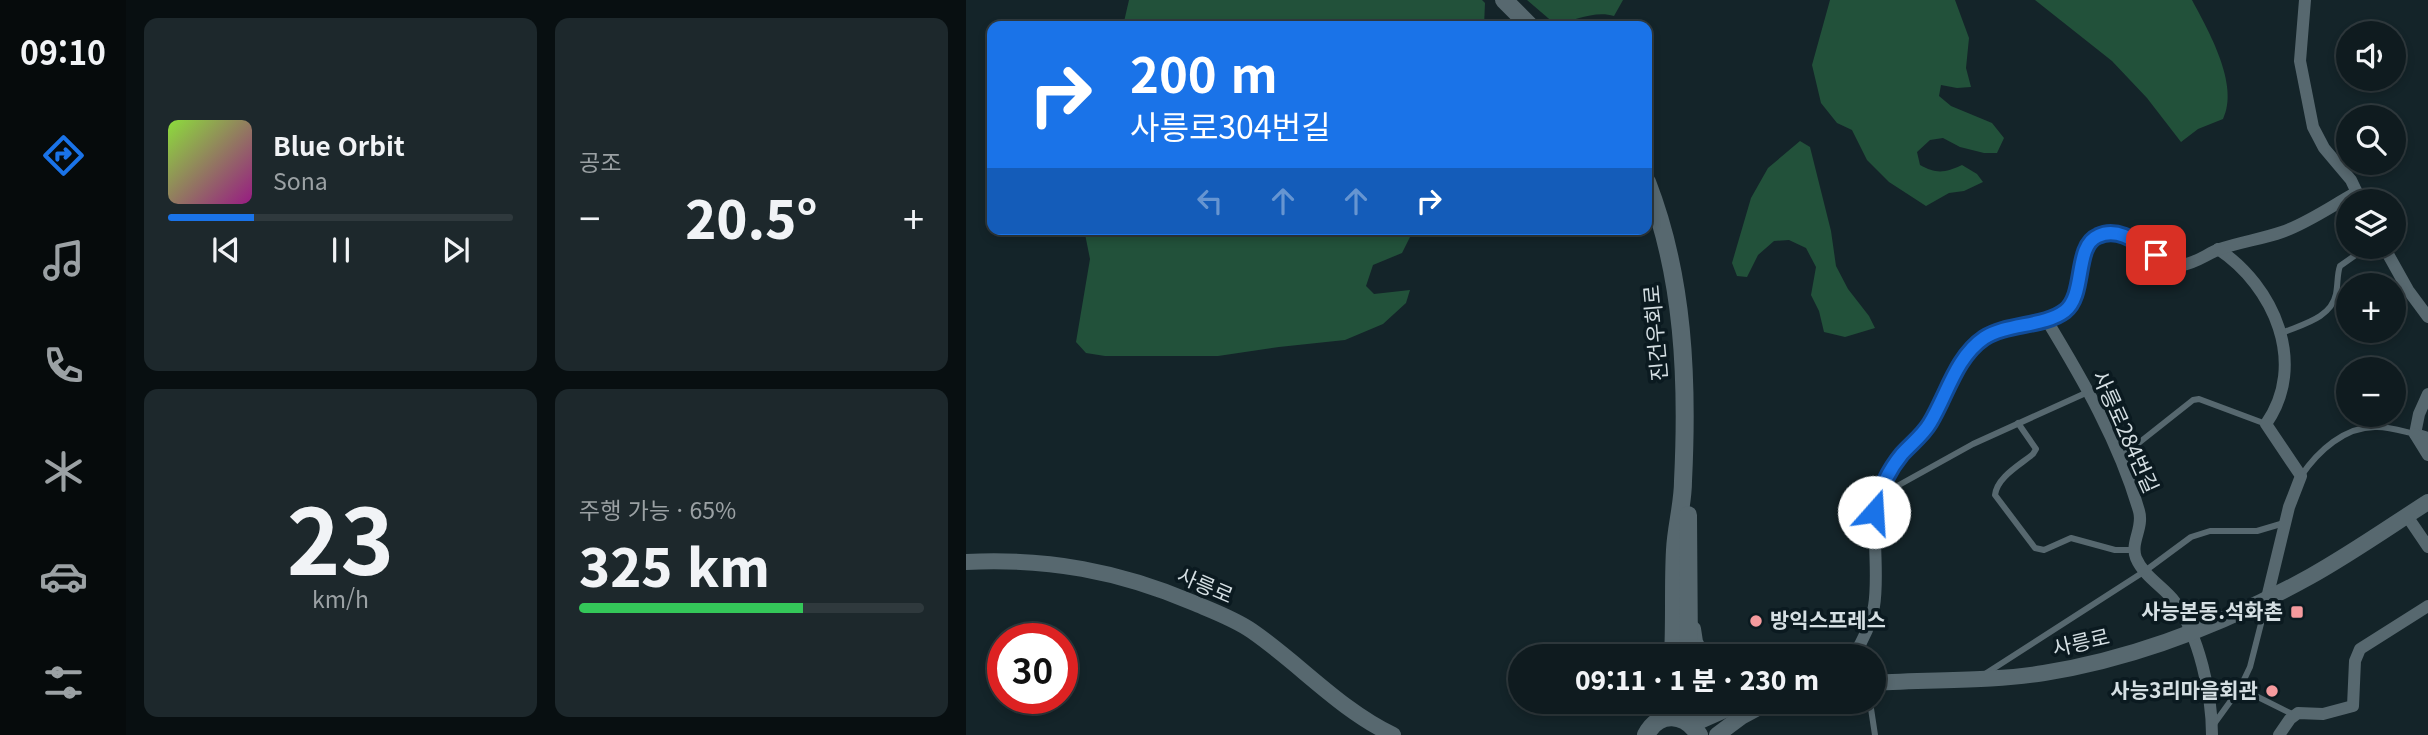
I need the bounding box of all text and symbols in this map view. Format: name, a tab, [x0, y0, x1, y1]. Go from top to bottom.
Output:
map controls	[2336, 21, 2406, 427]
button: sound	[2336, 21, 2406, 91]
text: 09:10	[20, 28, 106, 74]
text: 200 m	[1130, 36, 1278, 107]
icon: right	[1015, 49, 1106, 140]
text: 사릉로304번길	[1130, 102, 1330, 148]
button: search	[2336, 105, 2406, 175]
text: Blue Orbit	[273, 126, 405, 163]
icon: directions	[39, 131, 88, 180]
text: 공조	[579, 144, 621, 178]
text: Sona	[273, 163, 328, 197]
text: 20.5°	[685, 179, 818, 254]
icon: left	[1191, 182, 1229, 220]
icon: ahead	[1264, 182, 1302, 220]
icon: ahead	[1337, 182, 1375, 220]
icon: right	[1410, 182, 1448, 220]
text: −	[579, 189, 600, 244]
text: +	[903, 189, 924, 244]
button: layers	[2336, 189, 2406, 259]
pin	[2126, 225, 2186, 285]
icon: previous	[207, 231, 245, 269]
icon: pause	[322, 231, 360, 269]
icon: next	[437, 231, 475, 269]
icon: music	[39, 236, 88, 285]
icon: arrive	[2137, 236, 2175, 274]
button: +	[2336, 273, 2406, 343]
street label: 진건우회로	[1635, 284, 1673, 383]
icon: phone	[39, 341, 88, 390]
button: −	[2336, 357, 2406, 427]
street label: 사릉로284번길	[2086, 365, 2167, 497]
icon: climate	[39, 447, 88, 496]
text: 23	[287, 469, 394, 601]
position arrow	[1837, 475, 1911, 549]
text: 주행 가능 · 65%	[579, 492, 736, 526]
text: 325 km	[579, 527, 770, 602]
icon: car	[39, 552, 88, 601]
street label: 사릉로	[1173, 559, 1238, 609]
text: km/h	[312, 581, 369, 615]
place label: 사능본동.석화촌	[2141, 595, 2283, 625]
place label: 방익스프레스	[1770, 604, 1886, 634]
marker: 사능본동.석화촌	[2289, 604, 2305, 620]
marker: 방익스프레스	[1748, 613, 1764, 629]
street label: 사릉로	[2049, 620, 2112, 662]
speed limit sign: 30	[987, 623, 1078, 714]
icon: filters	[39, 658, 88, 707]
text: 09:11 · 1 분 · 230 m	[1575, 660, 1819, 697]
place label: 사능3리마을회관	[2110, 674, 2258, 704]
marker: 사능3리마을회관	[2264, 683, 2280, 699]

